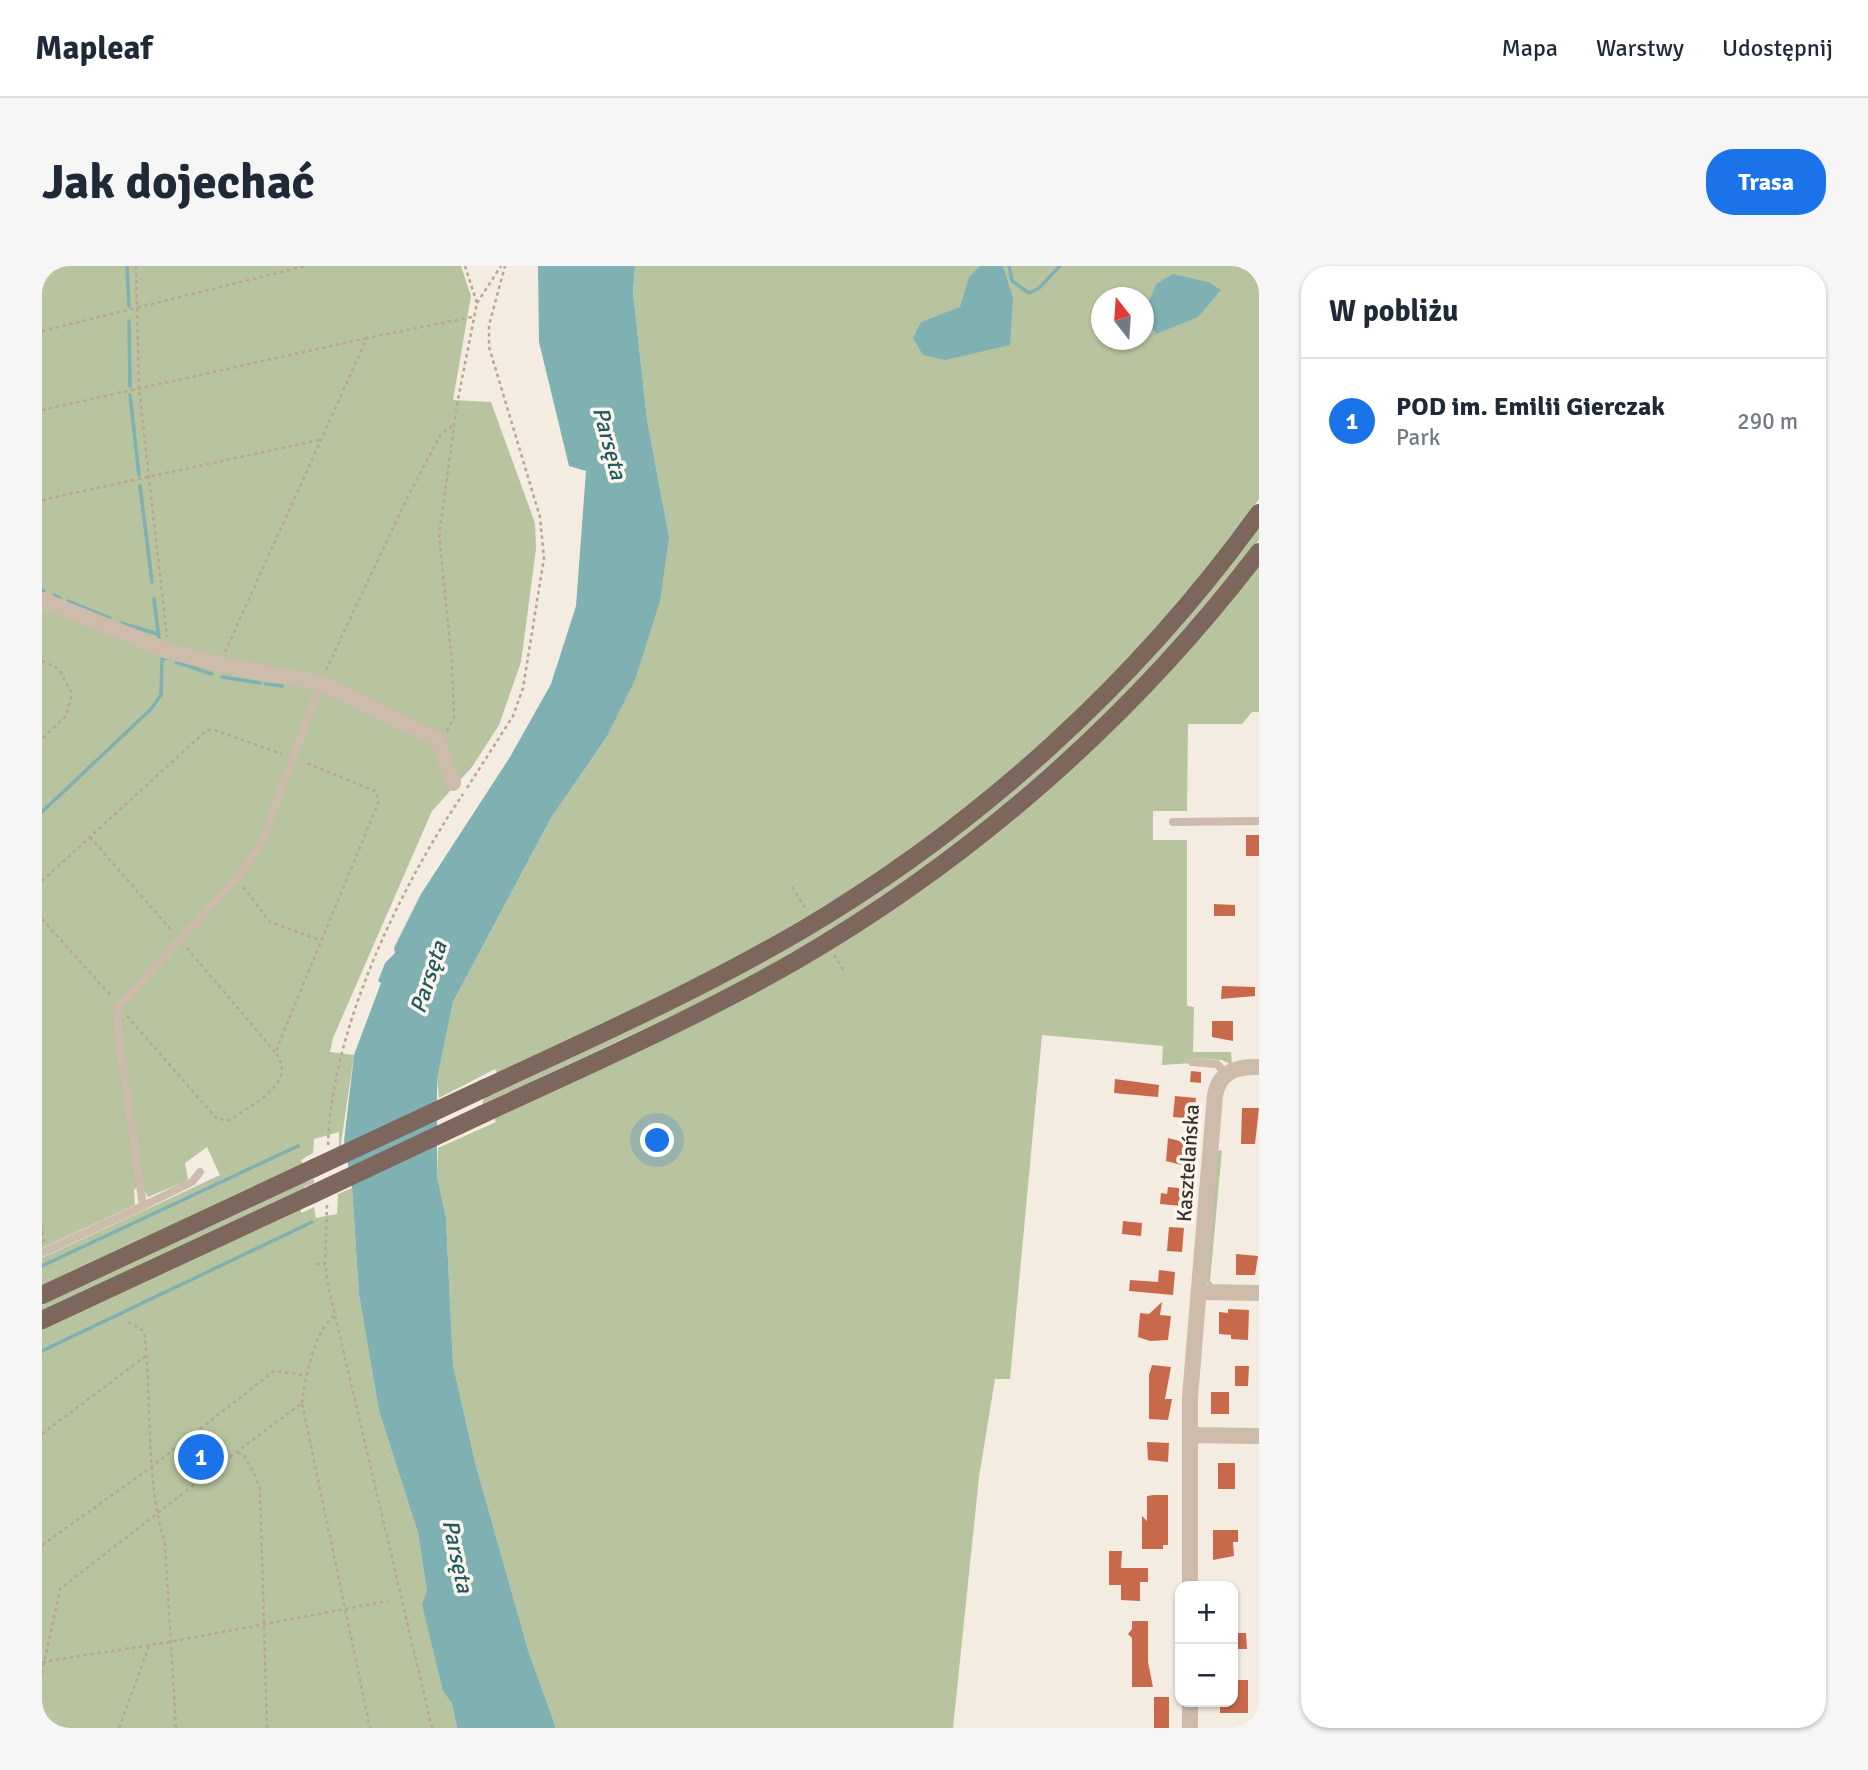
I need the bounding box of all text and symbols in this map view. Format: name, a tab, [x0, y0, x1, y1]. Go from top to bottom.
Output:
text: Mapleaf	[35, 28, 152, 69]
text: Mapa	[1501, 33, 1558, 63]
text: Warstwy	[1596, 33, 1684, 63]
text: Udostępnij	[1722, 33, 1833, 63]
button: Trasa	[1706, 149, 1826, 215]
text: Jak dojechać	[42, 152, 315, 212]
north arrow	[1091, 287, 1154, 350]
text: W pobliżu	[1329, 293, 1458, 330]
text: POD im. Emilii Gierczak	[1396, 391, 1665, 423]
water label: Parsęta	[586, 404, 633, 484]
text: 1	[1346, 407, 1358, 436]
text: 290 m	[1737, 407, 1798, 436]
text: Park	[1396, 423, 1440, 452]
water label: Parsęta	[403, 936, 454, 1017]
street label: Kasztelańska	[1171, 1103, 1205, 1223]
your location	[640, 1123, 674, 1157]
pin: 1	[178, 1431, 224, 1483]
water label: Parsęta	[436, 1517, 480, 1597]
map controls	[1175, 1581, 1238, 1707]
button: +	[1175, 1581, 1238, 1644]
button: −	[1175, 1644, 1238, 1707]

